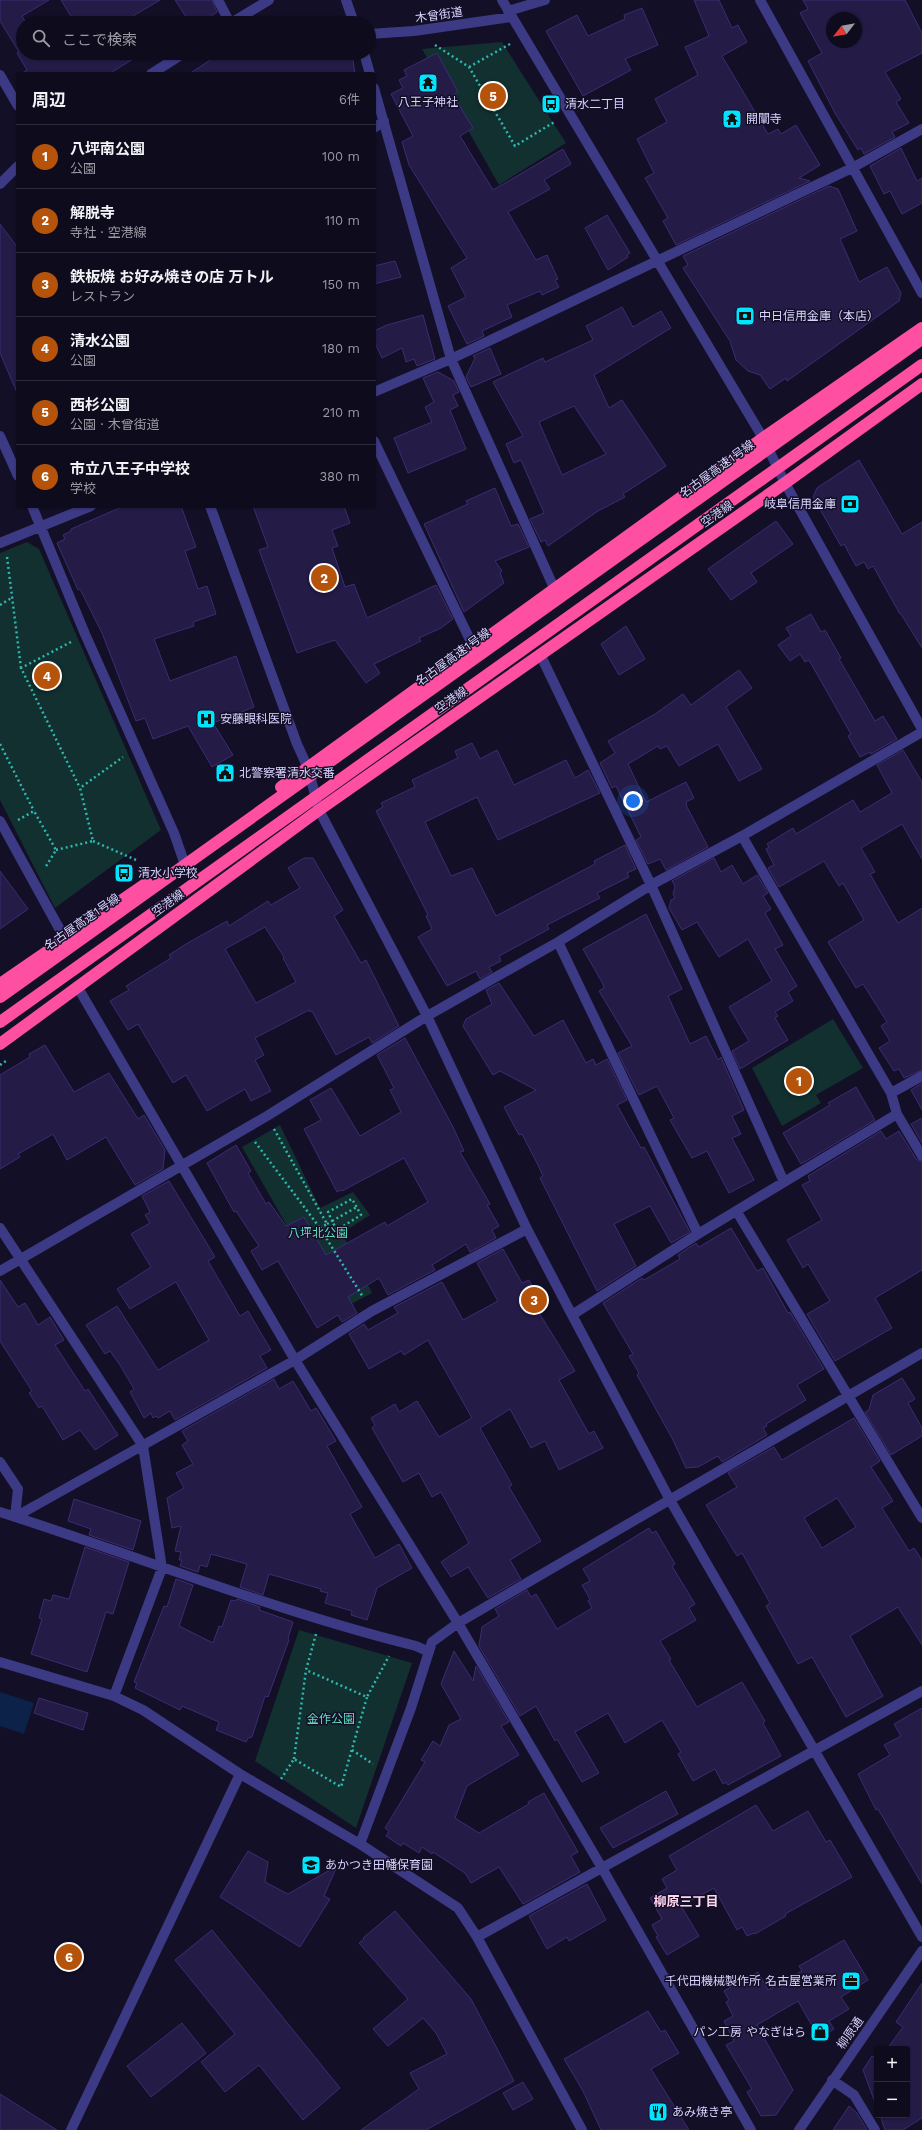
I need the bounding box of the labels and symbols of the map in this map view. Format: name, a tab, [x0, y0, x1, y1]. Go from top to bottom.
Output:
street label: 木曾街道	[414, 5, 464, 25]
north arrow	[826, 12, 862, 48]
temple icon: 八王子神社	[417, 72, 439, 94]
pin: 5	[480, 81, 506, 111]
bus stop icon: 清水二丁目	[540, 93, 562, 115]
place label: 八王子神社	[398, 95, 458, 109]
place label: 清水二丁目	[565, 97, 625, 111]
temple icon: 開闡寺	[721, 108, 743, 130]
place label: 開闡寺	[746, 112, 782, 126]
bank icon: 中日信用金庫（本店）	[734, 305, 756, 327]
place label: 中日信用金庫（本店）	[759, 309, 879, 323]
street label: 名古屋高速1号線	[677, 437, 757, 501]
bank icon: 岐阜信用金庫	[839, 493, 861, 515]
place label: 岐阜信用金庫	[764, 497, 836, 511]
street label: 空港線	[698, 498, 736, 530]
pin: 2	[311, 563, 337, 593]
street label: 名古屋高速1号線	[413, 625, 493, 689]
pin: 4	[34, 661, 60, 691]
street label: 空港線	[432, 684, 470, 716]
hospital icon: 安藤眼科医院	[195, 708, 217, 730]
place label: 安藤眼科医院	[220, 712, 292, 726]
public building icon: 北警察署清水交番	[214, 762, 236, 784]
place label: 北警察署清水交番	[239, 766, 335, 780]
your location	[623, 791, 643, 811]
bus stop icon: 清水小学校	[113, 862, 135, 884]
place label: 清水小学校	[138, 866, 198, 880]
street label: 空港線	[149, 887, 187, 919]
street label: 名古屋高速1号線	[42, 891, 122, 953]
pin: 1	[786, 1066, 812, 1096]
park label: 八坪北公園	[288, 1226, 348, 1240]
pin: 3	[521, 1285, 547, 1315]
park label: 金作公園	[307, 1712, 355, 1726]
school or university icon: あかつき田幡保育園	[300, 1854, 322, 1876]
place label: あかつき田幡保育園	[325, 1858, 433, 1872]
district label: 柳原三丁目	[653, 1894, 719, 1909]
pin: 6	[56, 1942, 82, 1972]
office icon: 千代田機械製作所 名古屋営業所	[840, 1970, 862, 1992]
place label: 千代田機械製作所 名古屋営業所	[665, 1974, 837, 1988]
street label: 柳原通	[834, 2014, 866, 2052]
shop icon: パン工房 やなぎはら	[809, 2021, 831, 2043]
place label: パン工房 やなぎはら	[693, 2025, 806, 2039]
restaurant icon: あみ焼き亭	[647, 2101, 669, 2123]
place label: あみ焼き亭	[672, 2105, 732, 2119]

